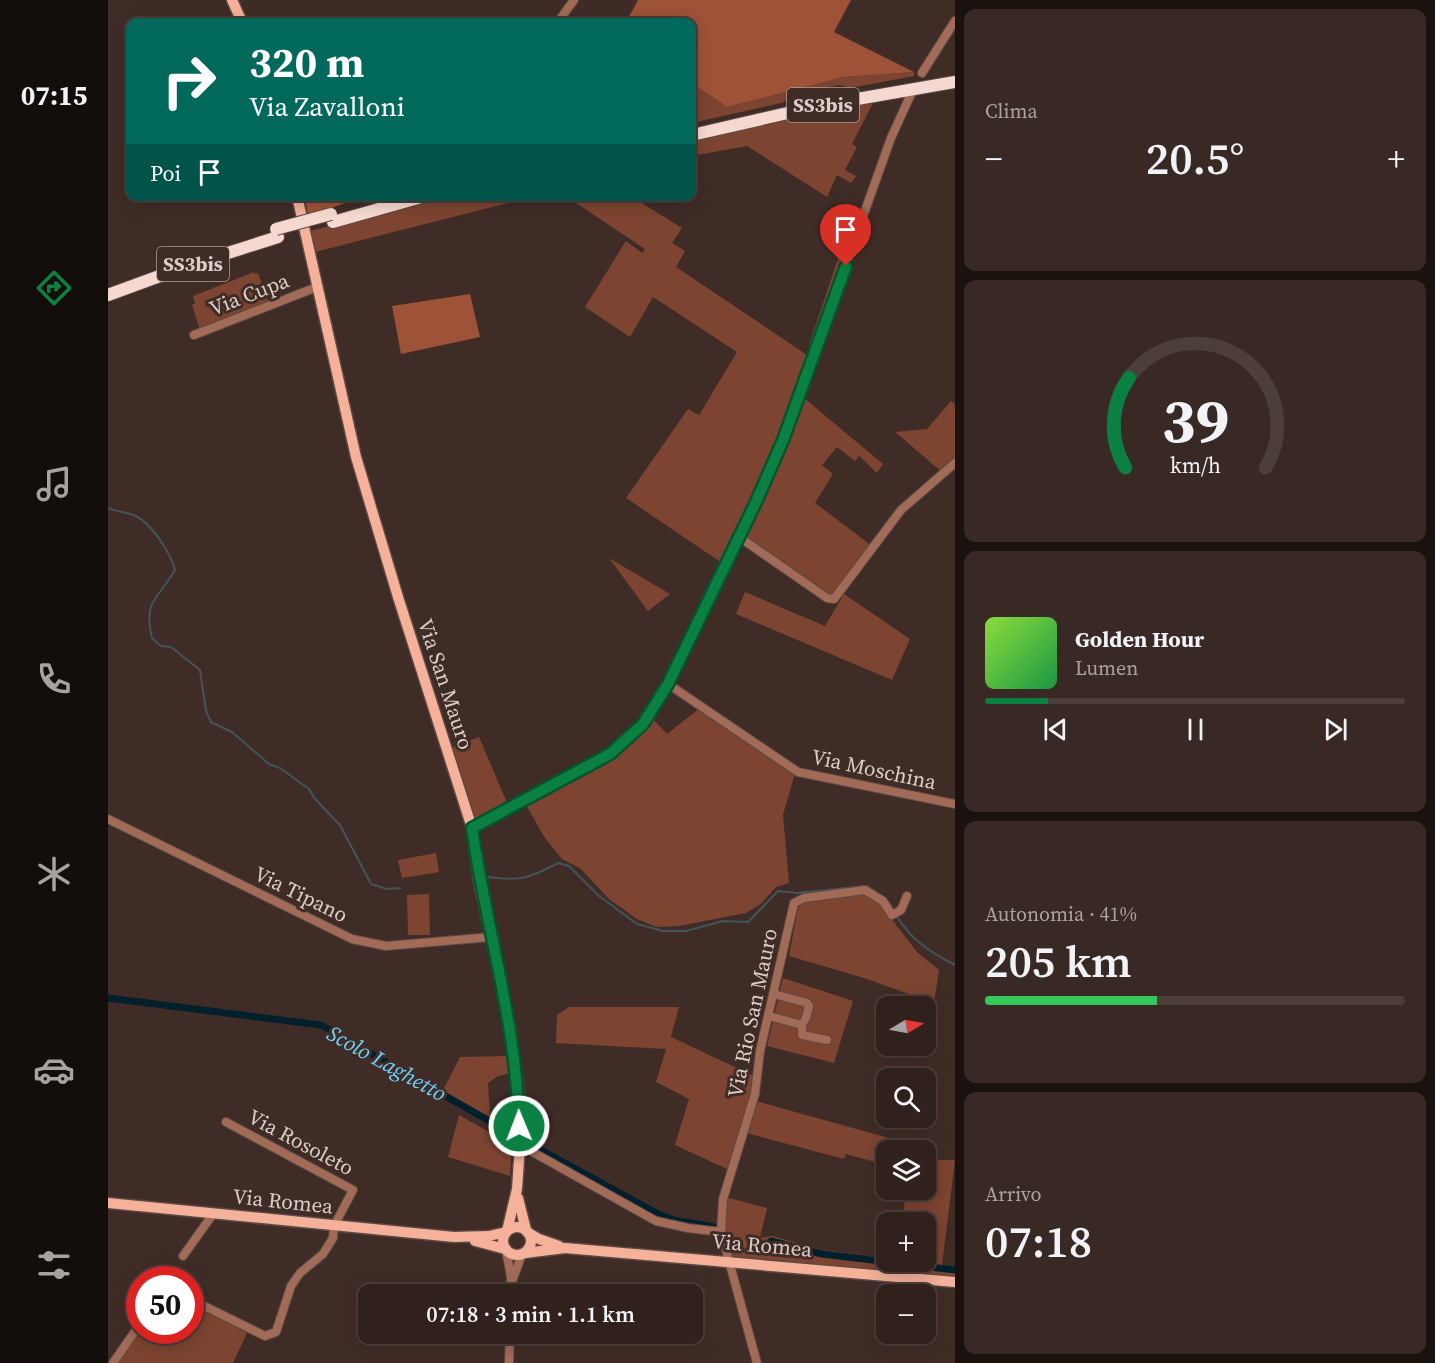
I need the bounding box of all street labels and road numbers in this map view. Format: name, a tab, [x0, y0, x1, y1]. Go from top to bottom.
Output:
road number: SS3bis	[787, 88, 859, 122]
road number: SS3bis	[157, 247, 229, 281]
street label: Via Cupa	[205, 265, 293, 322]
street label: Via San Mauro	[411, 615, 481, 753]
street label: Via Moschina	[809, 742, 939, 796]
street label: Via Tipano	[249, 859, 353, 929]
street label: Via Rio San Mauro	[720, 926, 784, 1100]
street label: Via Rosoleto	[243, 1102, 359, 1182]
street label: Via Romea	[232, 1181, 335, 1221]
street label: Via Romea	[711, 1226, 814, 1264]

